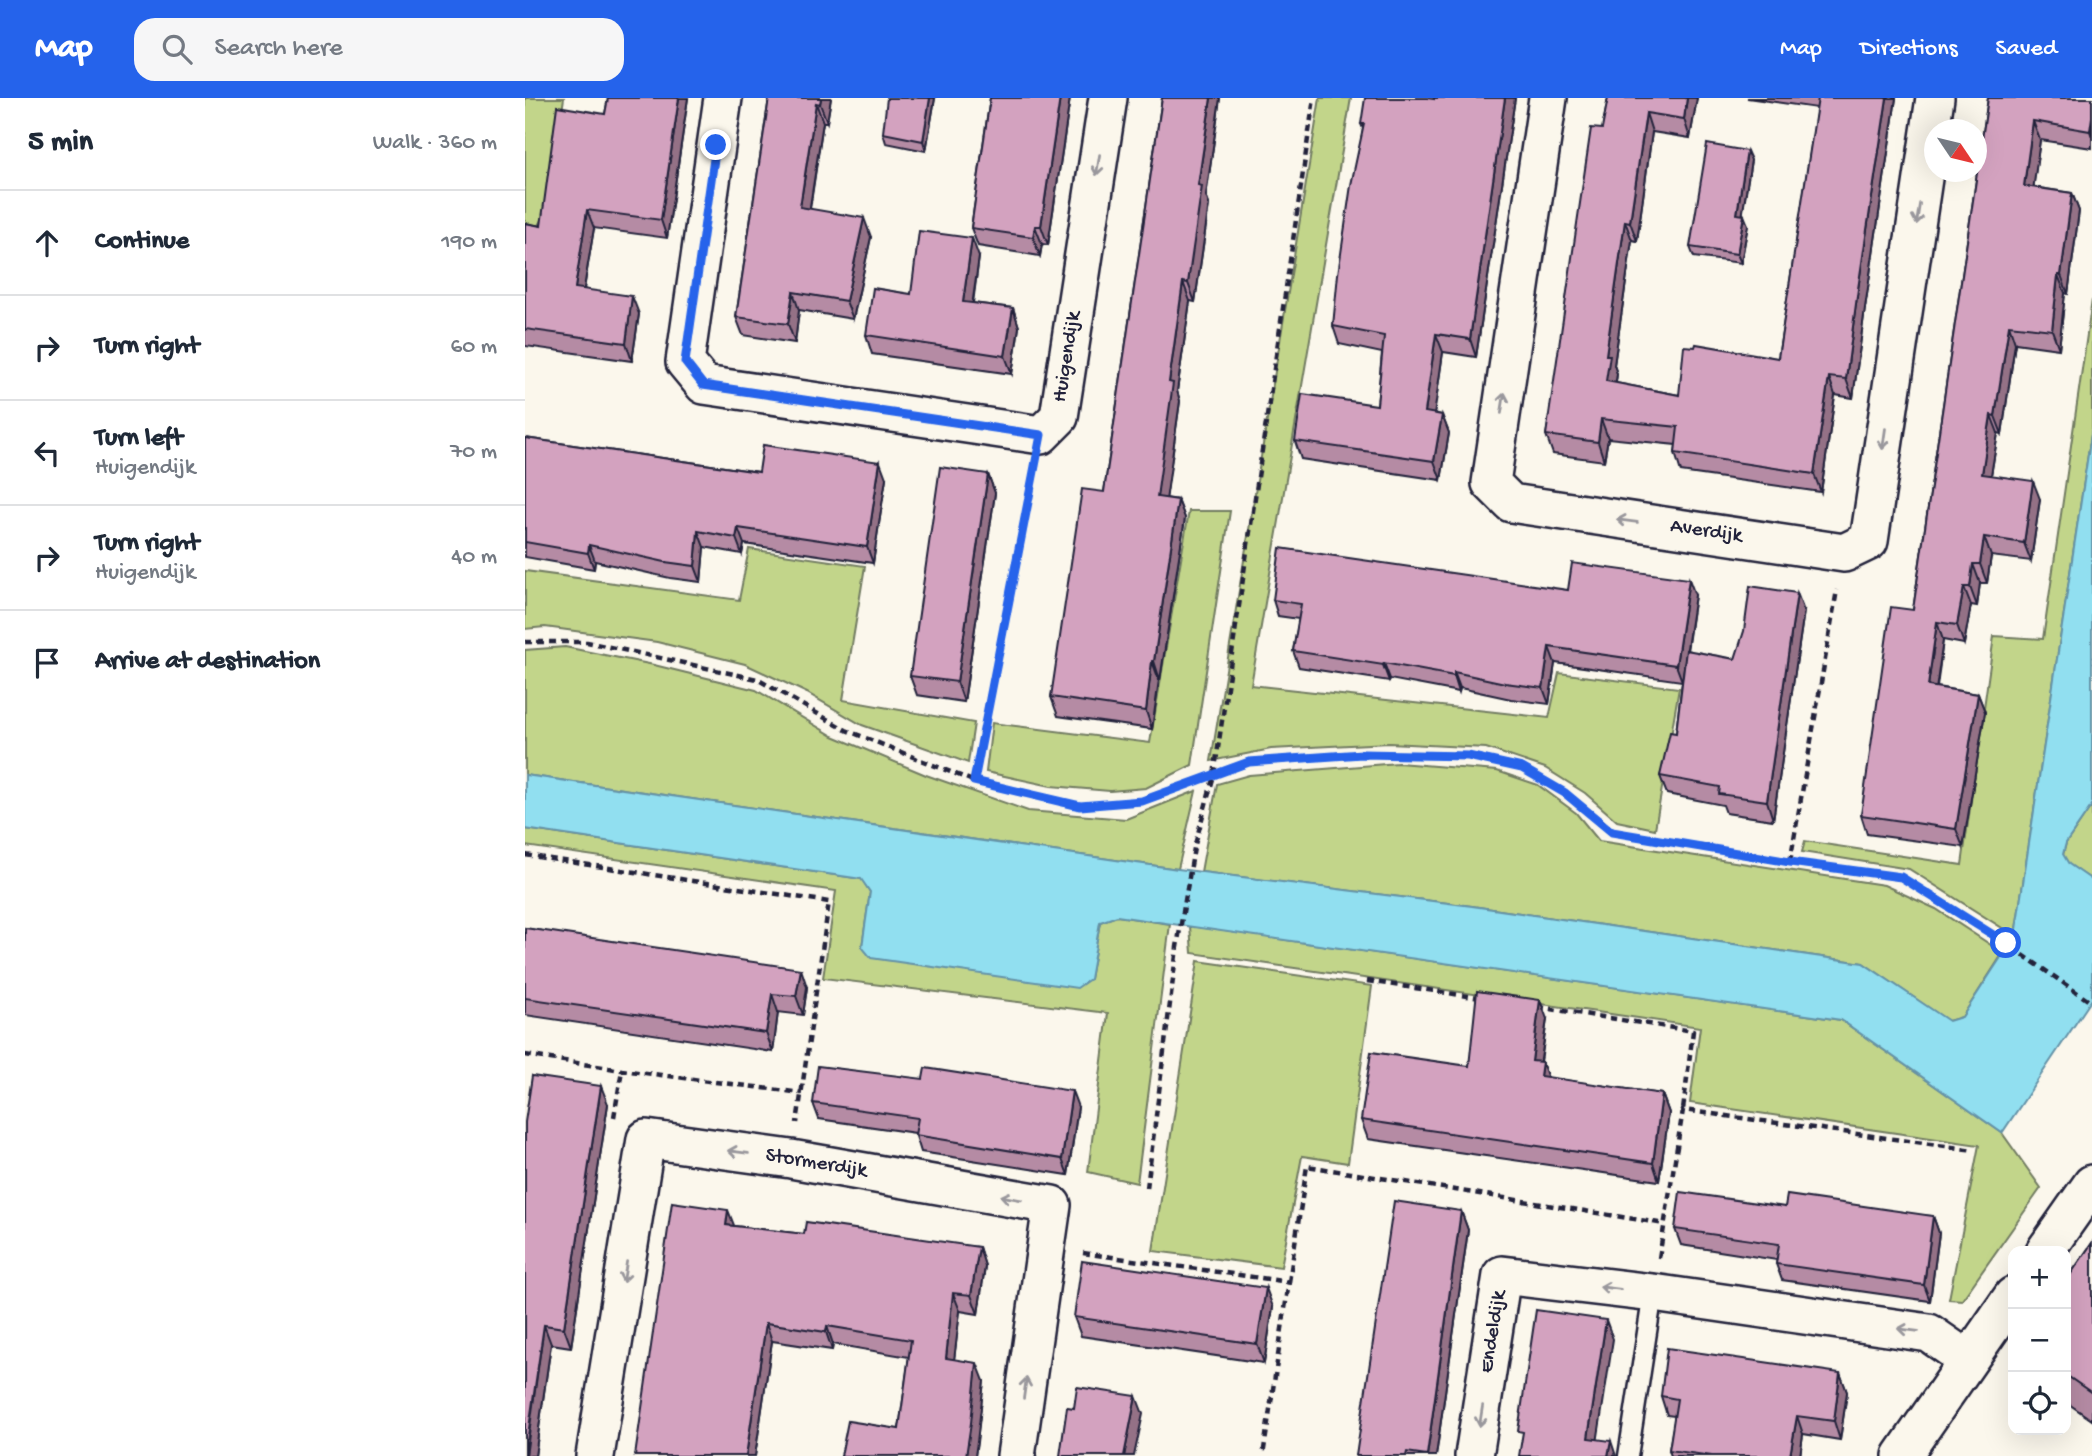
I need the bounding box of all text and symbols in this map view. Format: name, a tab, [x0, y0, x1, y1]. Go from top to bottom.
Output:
search box	[134, 18, 624, 81]
text: Map	[35, 30, 92, 68]
icon: search	[158, 30, 196, 68]
text: Search here	[214, 34, 343, 65]
text: Map	[1780, 35, 1822, 64]
text: Directions	[1860, 35, 1958, 64]
text: Saved	[1996, 35, 2057, 64]
north arrow	[1924, 119, 1987, 182]
text: 5 min	[28, 126, 93, 161]
route end	[700, 129, 731, 160]
text: Walk · 360 m	[373, 130, 497, 157]
one-way arrow	[1091, 154, 1104, 176]
one-way arrow	[1911, 202, 1924, 225]
icon: ahead	[28, 224, 66, 262]
text: Continue	[95, 227, 189, 258]
text: 190 m	[441, 229, 497, 256]
street label: Huigendijk	[1048, 307, 1088, 404]
icon: right	[28, 329, 66, 367]
text: Turn right	[95, 332, 199, 363]
text: 60 m	[451, 334, 497, 361]
one-way arrow	[1496, 392, 1509, 415]
text: Turn left	[95, 424, 183, 455]
one-way arrow	[1878, 427, 1891, 450]
icon: left	[28, 434, 66, 472]
text: 70 m	[450, 439, 497, 466]
text: Huigendijk	[95, 455, 195, 482]
one-way arrow	[1616, 514, 1639, 527]
street label: Averdijk	[1668, 515, 1746, 550]
text: Turn right	[95, 529, 199, 560]
icon: right	[28, 539, 66, 577]
text: 40 m	[451, 544, 497, 571]
text: Huigendijk	[95, 560, 195, 587]
icon: arrive	[28, 644, 66, 682]
text: Arrive at destination	[95, 647, 320, 678]
route start	[1990, 927, 2021, 958]
street label: Stormerdijk	[764, 1144, 871, 1185]
one-way arrow	[727, 1145, 750, 1158]
one-way arrow	[1000, 1191, 1022, 1204]
map controls	[2008, 1246, 2071, 1435]
button: +	[2008, 1246, 2071, 1309]
one-way arrow	[618, 1260, 631, 1283]
one-way arrow	[1600, 1282, 1622, 1295]
street label: Endeldijk	[1475, 1286, 1513, 1375]
button: −	[2008, 1309, 2071, 1372]
one-way arrow	[1898, 1323, 1920, 1336]
button: locate	[2008, 1372, 2071, 1435]
one-way arrow	[1019, 1378, 1032, 1400]
one-way arrow	[1474, 1404, 1487, 1427]

